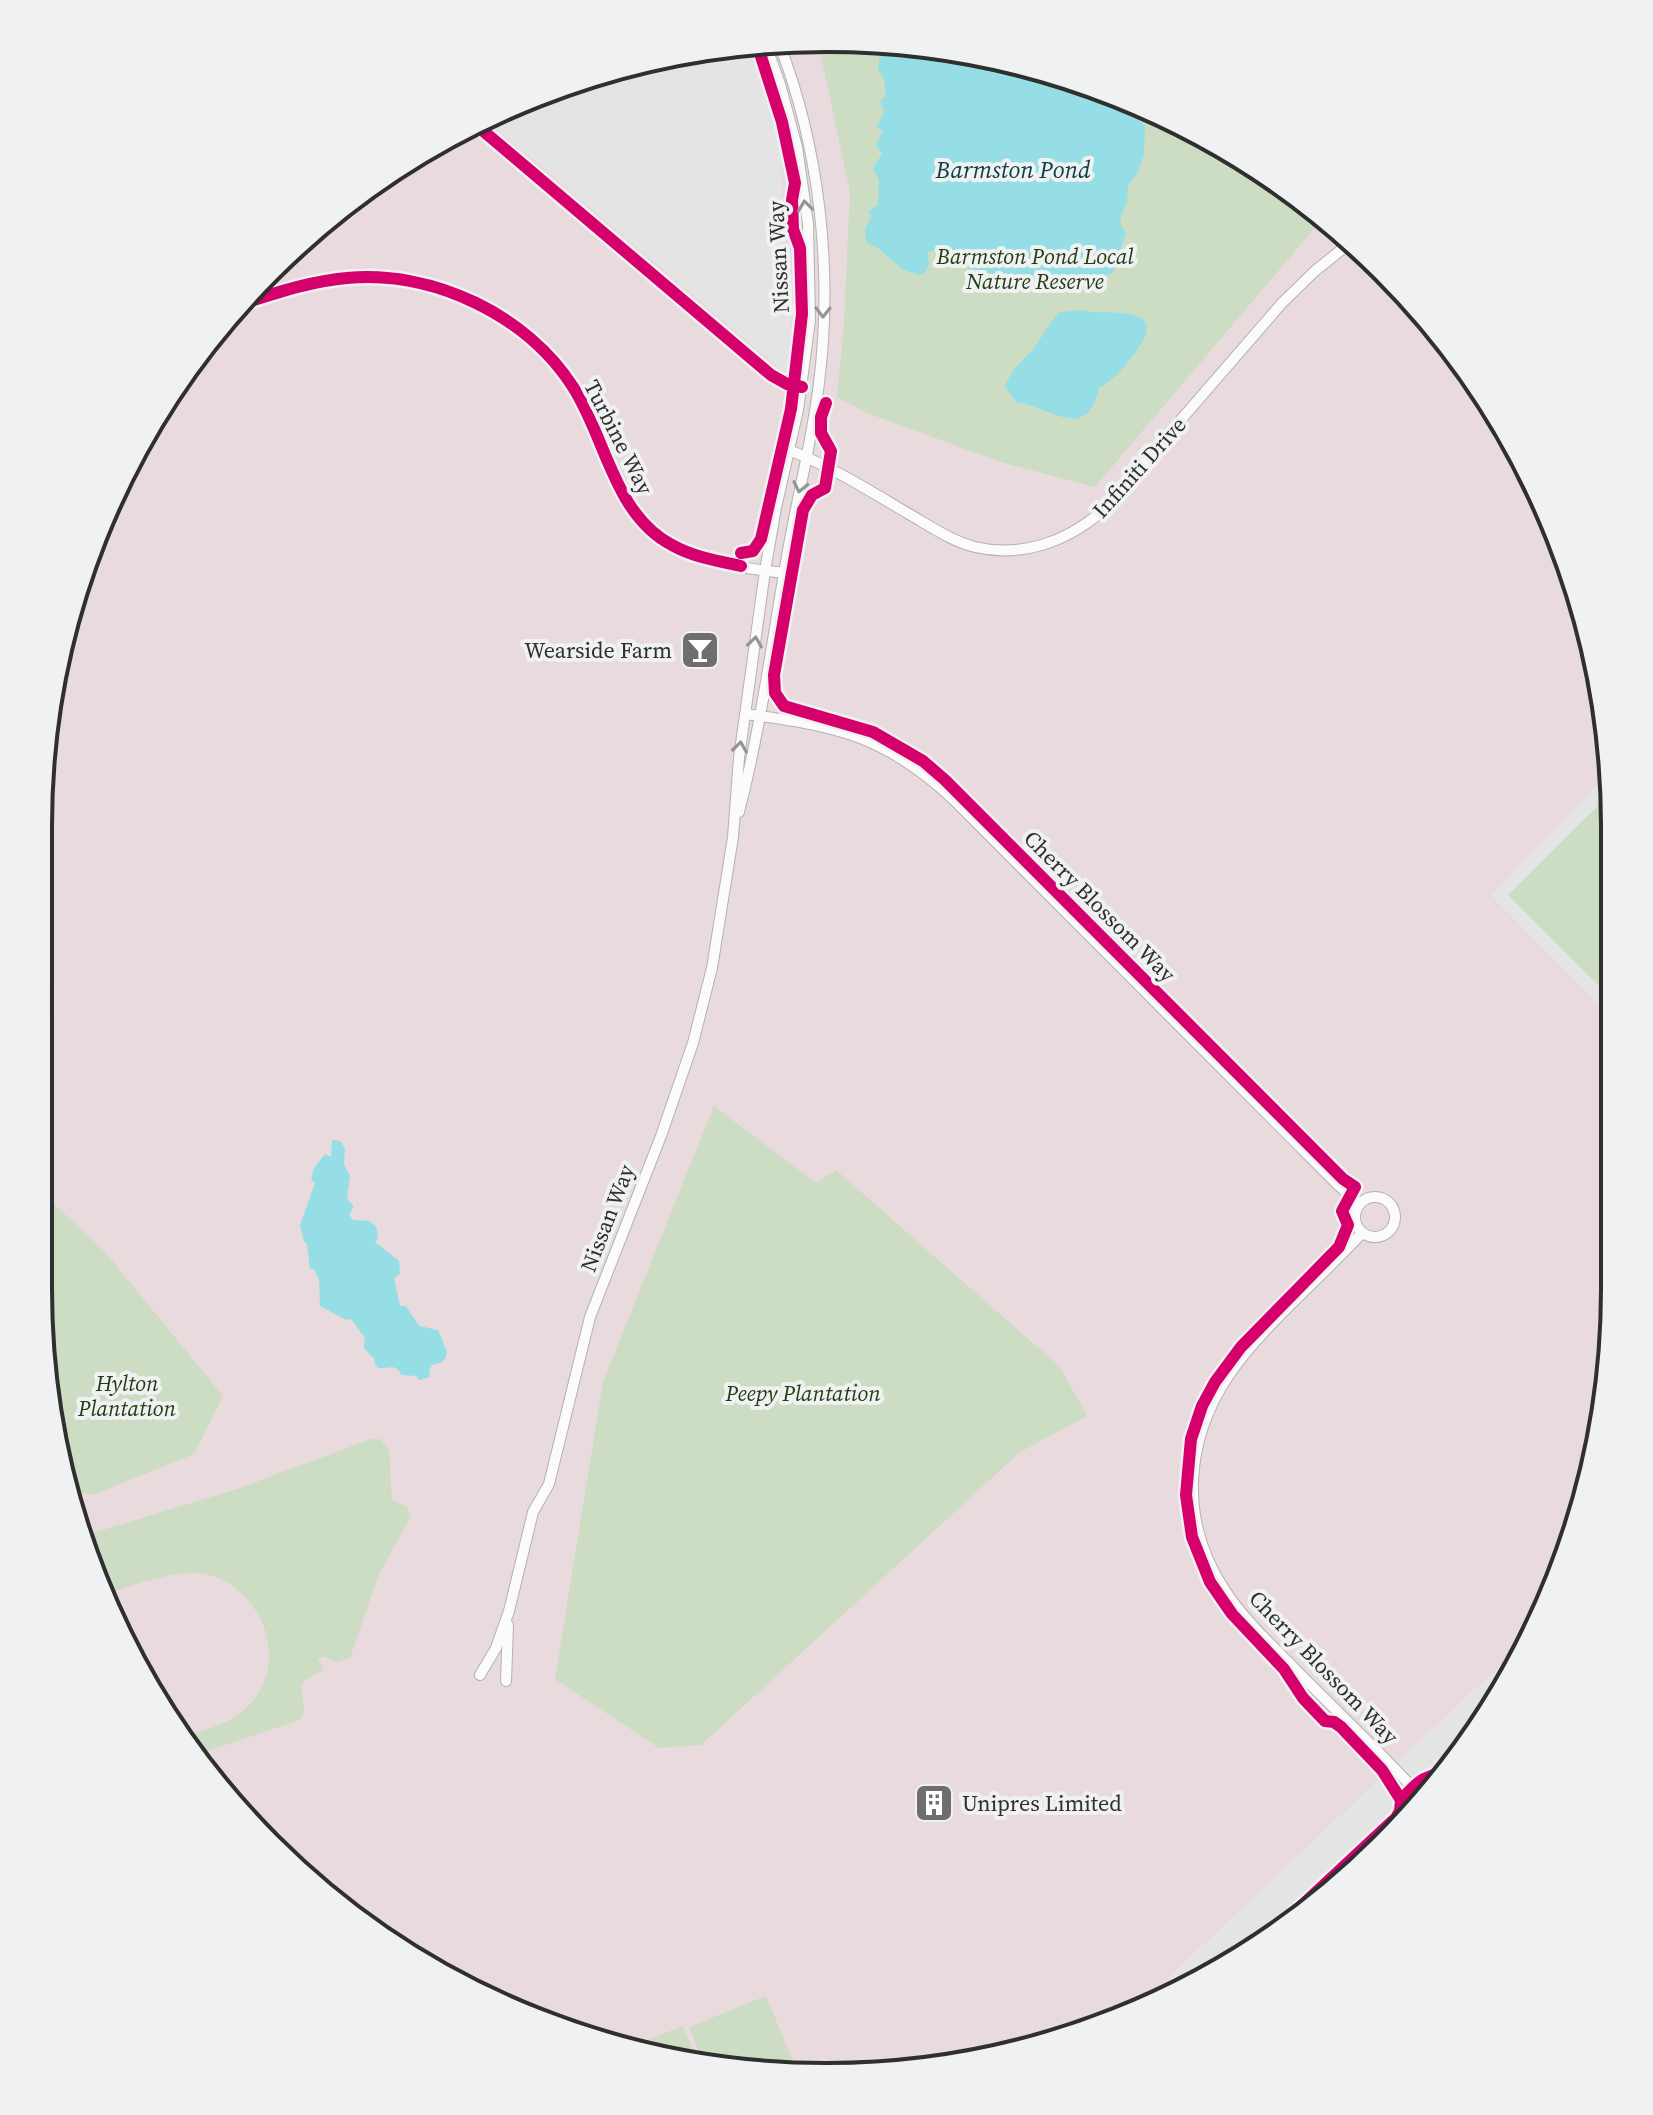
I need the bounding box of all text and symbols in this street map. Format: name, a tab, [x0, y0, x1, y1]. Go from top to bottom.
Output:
water label: Barmston Pond	[934, 153, 1091, 186]
street label: Nissan Way	[760, 199, 796, 314]
one-way arrow	[797, 199, 814, 212]
park label: Barmston Pond Local Nature Reserve	[935, 241, 1134, 296]
one-way arrow	[814, 306, 832, 319]
street label: Turbine Way	[577, 375, 661, 500]
street label: Infiniti Drive	[1085, 410, 1193, 524]
one-way arrow	[792, 480, 809, 493]
bar icon: Wearside Farm	[679, 629, 721, 671]
place label: Wearside Farm	[524, 635, 672, 665]
one-way arrow	[746, 635, 763, 649]
one-way arrow	[731, 741, 748, 754]
street label: Cherry Blossom Way	[1018, 824, 1183, 989]
street label: Nissan Way	[573, 1159, 641, 1276]
park label: Hylton Plantation	[77, 1368, 177, 1423]
park label: Peepy Plantation	[724, 1378, 881, 1408]
street label: Cherry Blossom Way	[1243, 1584, 1406, 1751]
building icon: Unipres Limited	[913, 1782, 955, 1824]
place label: Unipres Limited	[962, 1788, 1122, 1818]

